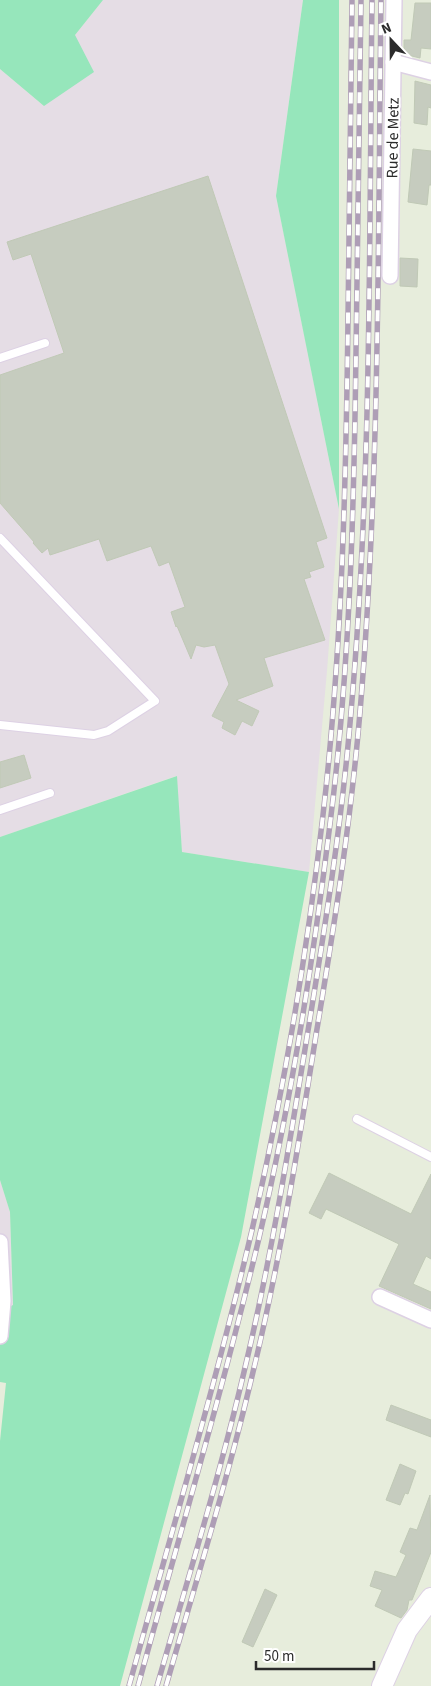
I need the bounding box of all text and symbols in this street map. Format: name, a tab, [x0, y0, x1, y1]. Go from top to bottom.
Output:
north arrow	[366, 15, 416, 65]
text: N	[378, 18, 395, 40]
street label: Rue de Metz	[381, 97, 405, 178]
scale bar	[256, 1638, 374, 1670]
text: 50 m	[264, 1646, 294, 1667]

